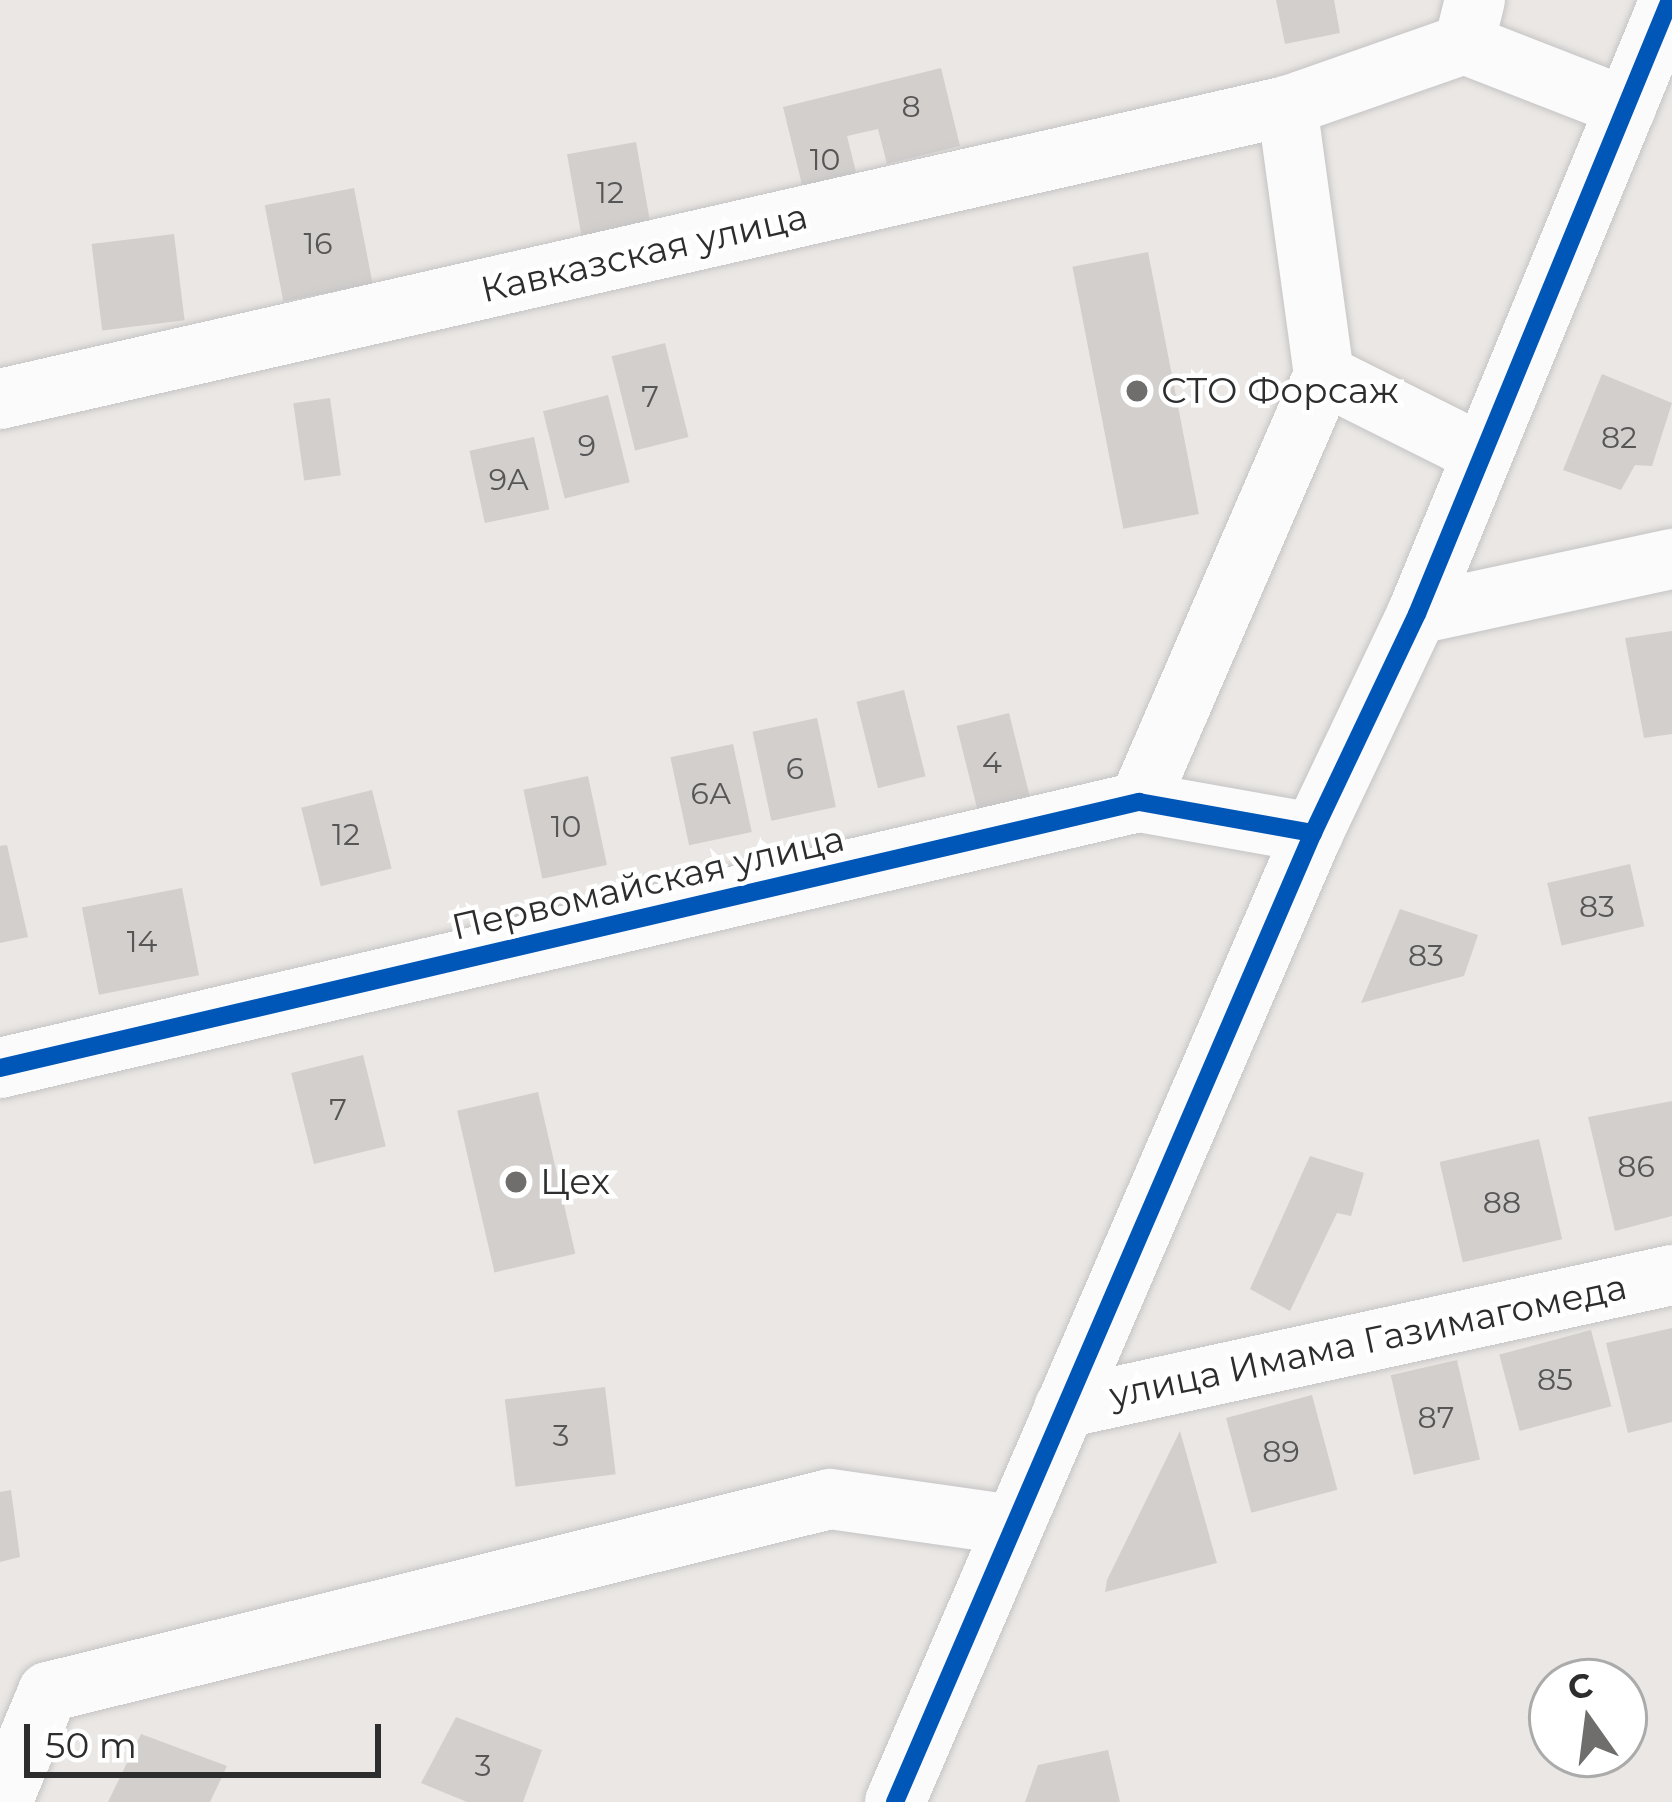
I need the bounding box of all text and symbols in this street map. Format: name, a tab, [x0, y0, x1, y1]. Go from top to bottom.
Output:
house number: 8	[901, 89, 921, 125]
house number: 10	[810, 142, 840, 178]
house number: 12	[596, 175, 624, 211]
street label: Кавказская улица	[477, 194, 811, 312]
house number: 16	[303, 226, 333, 262]
place label: СТО Форсаж	[1161, 369, 1399, 413]
marker: СТО Форсаж	[1124, 378, 1150, 404]
house number: 7	[641, 379, 659, 415]
house number: 82	[1601, 420, 1637, 456]
house number: 9	[578, 428, 596, 464]
house number: 9А	[489, 462, 529, 498]
house number: 4	[982, 745, 1002, 781]
house number: 6	[786, 751, 804, 787]
house number: 6А	[691, 776, 731, 812]
house number: 10	[551, 809, 581, 845]
house number: 12	[332, 817, 360, 853]
street label: Первомайская улица	[448, 817, 848, 949]
house number: 83	[1579, 889, 1615, 925]
house number: 14	[127, 924, 157, 960]
house number: 83	[1408, 938, 1444, 974]
house number: 7	[329, 1092, 347, 1128]
house number: 86	[1617, 1149, 1655, 1185]
place label: Цех	[540, 1160, 610, 1204]
marker: Цех	[503, 1169, 529, 1195]
house number: 88	[1483, 1185, 1521, 1221]
street label: улица Имама Газимагомеда	[1105, 1265, 1631, 1417]
house number: 85	[1537, 1362, 1573, 1398]
house number: 87	[1418, 1400, 1454, 1436]
house number: 3	[553, 1418, 569, 1454]
house number: 89	[1262, 1434, 1300, 1470]
north arrow	[1528, 1658, 1648, 1778]
text: С	[1564, 1664, 1596, 1708]
scale bar	[30, 1700, 387, 1774]
text: 50 m	[45, 1723, 137, 1767]
house number: 3	[475, 1748, 491, 1784]

